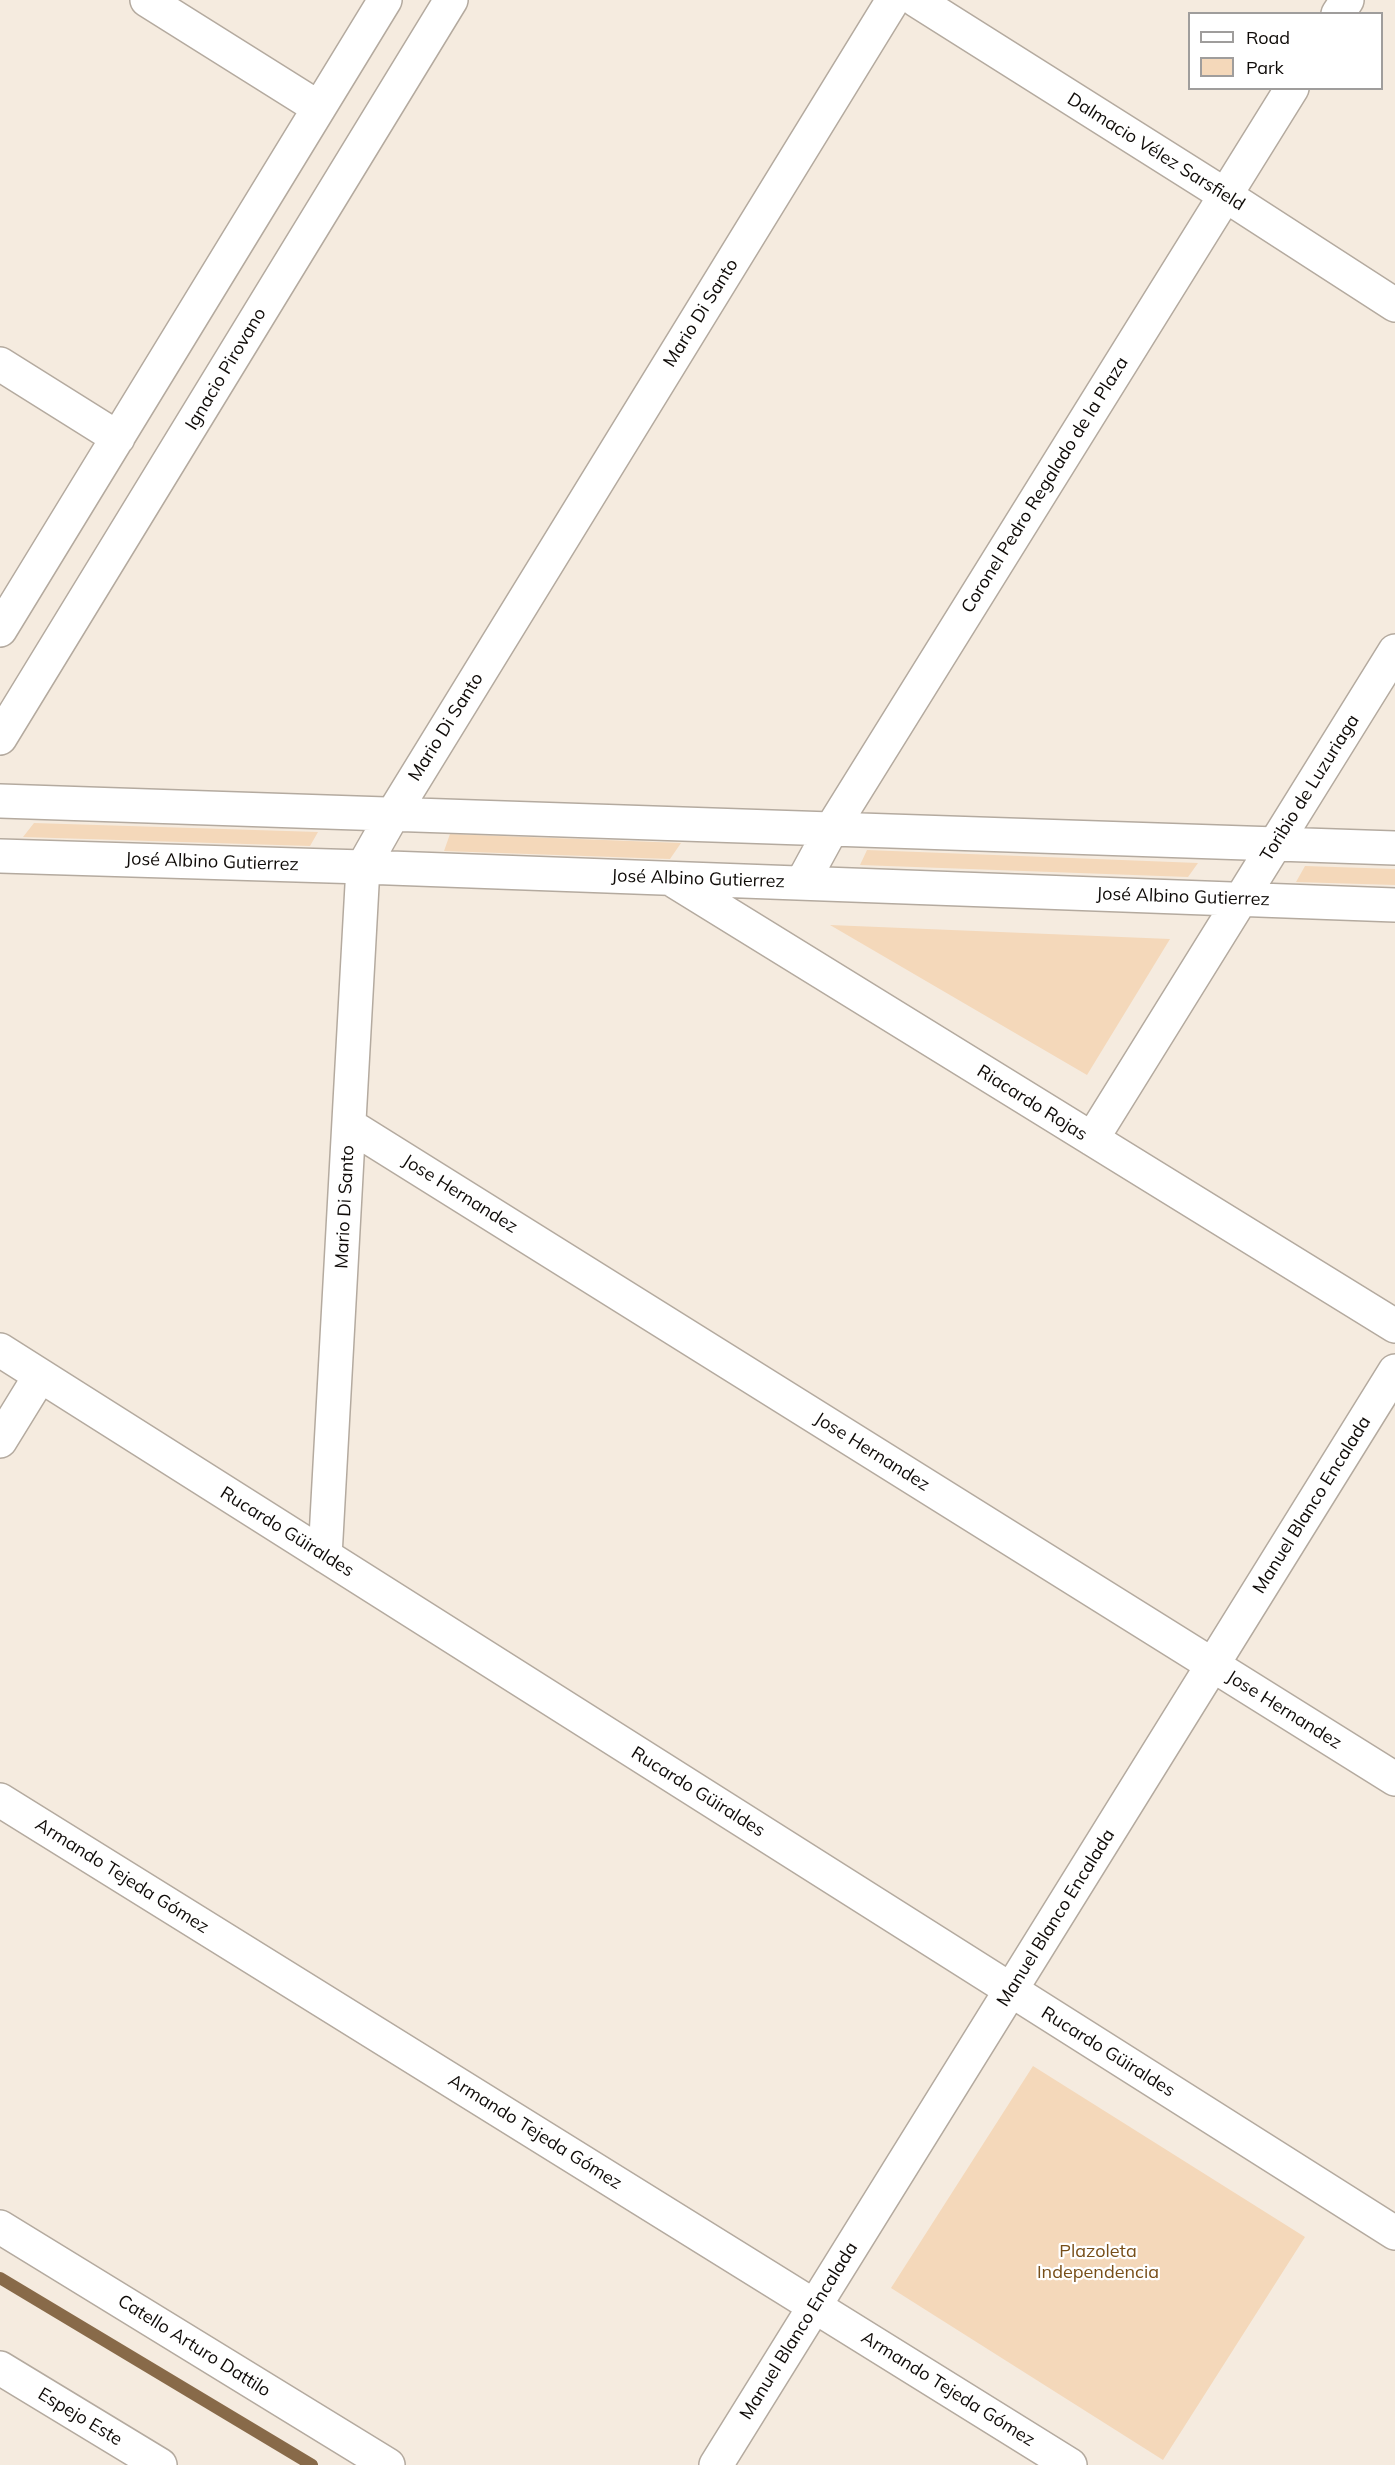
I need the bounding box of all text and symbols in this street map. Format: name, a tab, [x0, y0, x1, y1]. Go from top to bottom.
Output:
legend	[1188, 12, 1383, 90]
text: Road	[1246, 26, 1290, 49]
text: Park	[1246, 56, 1284, 79]
street label: Dalmacio Vélez Sarsfield	[1063, 88, 1249, 216]
street label: Mario Di Santo	[659, 255, 743, 371]
street label: Ignacio Pirovano	[181, 304, 271, 434]
street label: Coronel Pedro Regalado de la Plaza	[957, 353, 1133, 617]
street label: Mario Di Santo	[404, 669, 488, 785]
street label: Toribio de Luzuriaga	[1256, 711, 1364, 865]
street label: José Albino Gutierrez	[125, 848, 299, 876]
street label: José Albino Gutierrez	[611, 865, 785, 893]
street label: José Albino Gutierrez	[1096, 883, 1270, 911]
street label: Riacardo Rojas	[973, 1060, 1091, 1146]
street label: Mario Di Santo	[331, 1145, 359, 1269]
street label: Jose Hernandez	[399, 1150, 521, 1238]
street label: Jose Hernandez	[811, 1408, 933, 1496]
street label: Manuel Blanco Encalada	[1249, 1412, 1375, 1598]
street label: Rucardo Güiraldes	[216, 1482, 358, 1582]
street label: Jose Hernandez	[1223, 1666, 1345, 1754]
street label: Rucardo Güiraldes	[627, 1742, 769, 1842]
street label: Armando Tejeda Gómez	[31, 1814, 213, 1938]
street label: Manuel Blanco Encalada	[993, 1825, 1119, 2011]
street label: Rucardo Güiraldes	[1037, 2002, 1179, 2102]
street label: Armando Tejeda Gómez	[444, 2070, 626, 2194]
street label: Manuel Blanco Encalada	[736, 2238, 862, 2424]
park label: Plazoleta Independencia	[1037, 2241, 1159, 2284]
street label: Catello Arturo Dattilo	[114, 2290, 274, 2402]
street label: Armando Tejeda Gómez	[857, 2327, 1039, 2451]
street label: Espejo Este	[34, 2383, 126, 2451]

